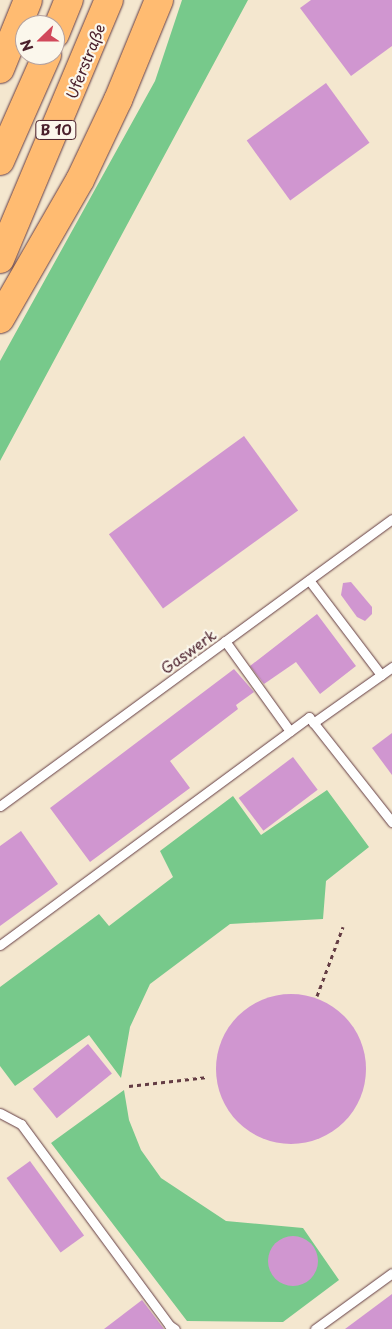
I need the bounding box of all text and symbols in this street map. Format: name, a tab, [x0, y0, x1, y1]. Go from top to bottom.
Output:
north arrow	[15, 15, 65, 65]
street label: Uferstraße	[62, 21, 108, 101]
text: N	[15, 36, 38, 55]
road number: B 10	[35, 118, 77, 142]
street label: Gaswerk	[157, 625, 219, 677]

